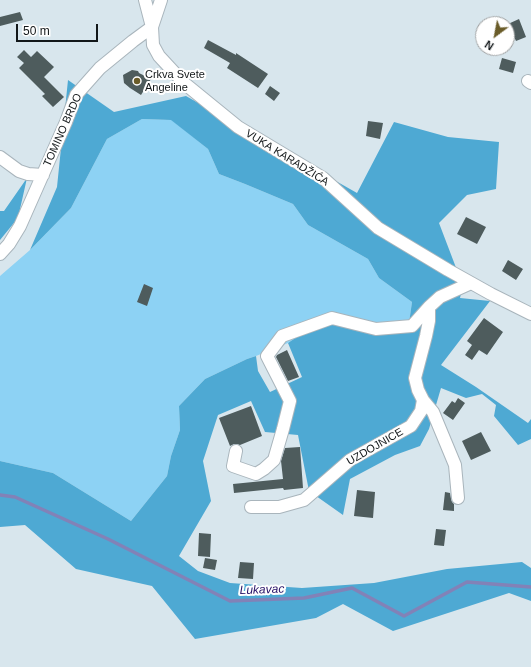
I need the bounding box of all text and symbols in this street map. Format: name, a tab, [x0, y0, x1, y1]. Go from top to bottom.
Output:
scale bar	[18, 16, 100, 42]
north arrow	[475, 16, 515, 56]
text: 50 m	[23, 24, 50, 38]
text: N	[483, 38, 496, 53]
place label: Crkva Svete Angeline	[145, 68, 205, 94]
marker: Crkva Svete Angeline	[132, 76, 142, 86]
street label: TOMINO BRDO	[41, 91, 85, 169]
street label: VUKA KARADŽIĆA	[243, 127, 331, 189]
street label: UZDOJNICE	[344, 426, 406, 468]
water label: Lukavac	[239, 582, 285, 598]

